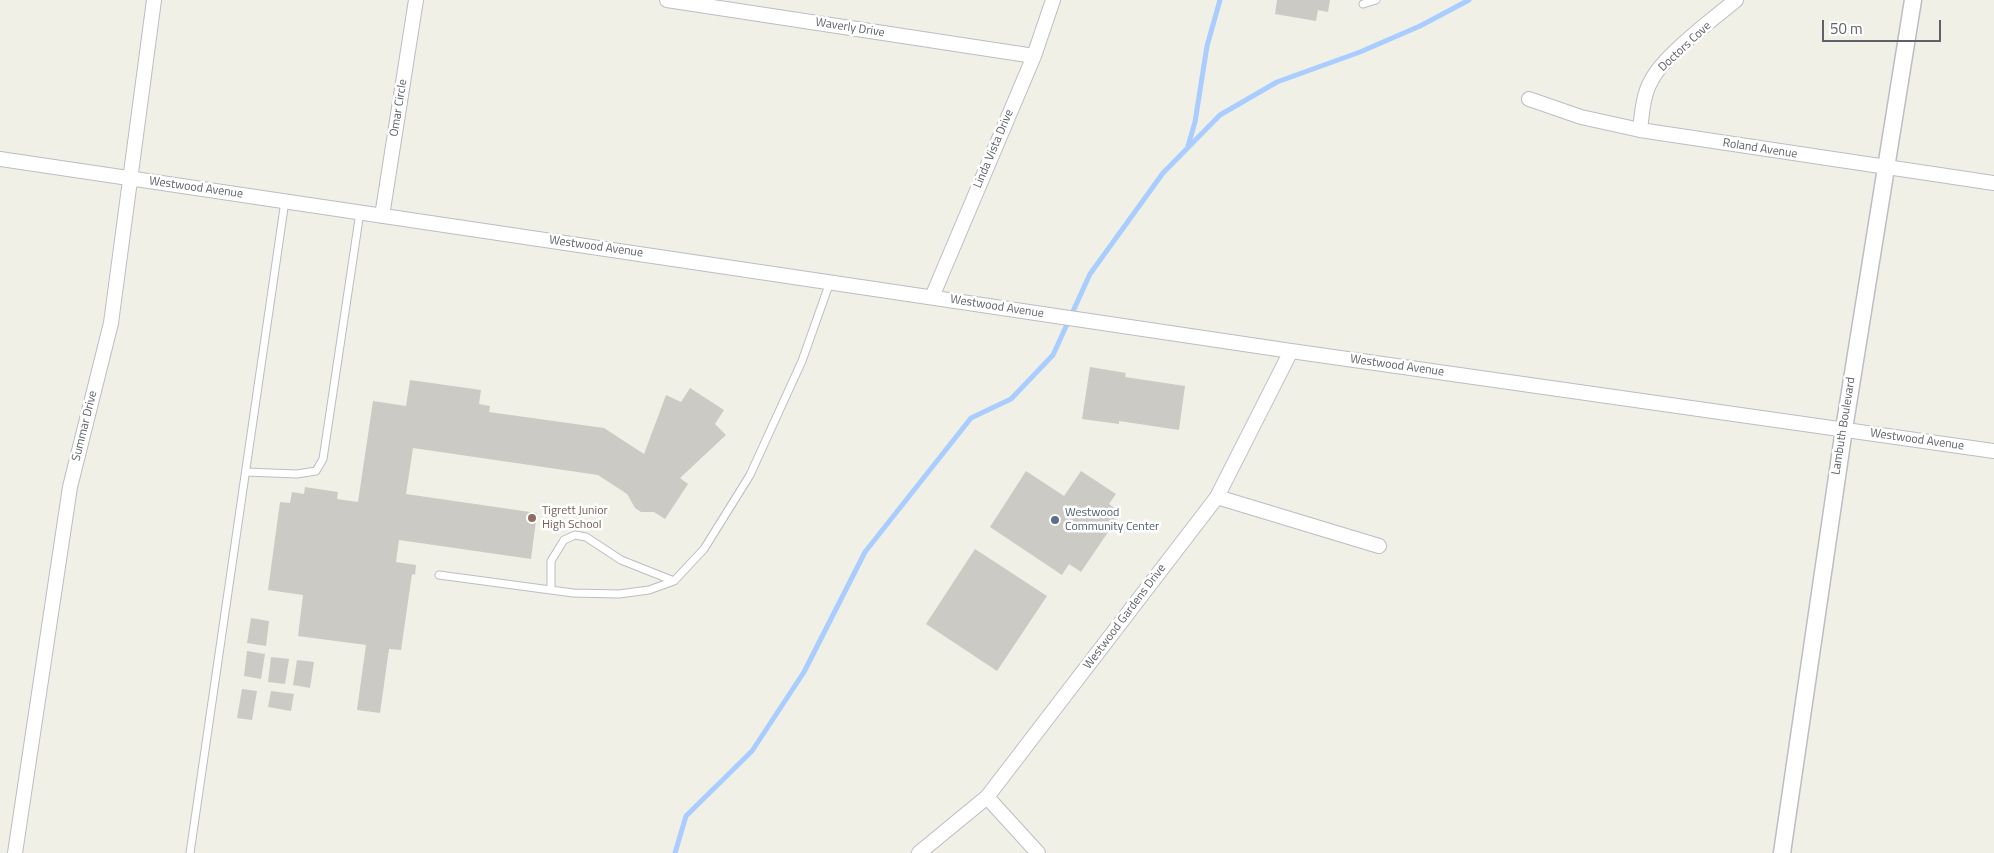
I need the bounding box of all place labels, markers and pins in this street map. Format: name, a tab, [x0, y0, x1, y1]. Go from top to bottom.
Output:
place label: Tigrett Junior High School	[542, 504, 608, 532]
place label: Westwood Community Center	[1065, 506, 1159, 534]
marker: Tigrett Junior High School	[526, 512, 538, 524]
marker: Westwood Community Center	[1049, 514, 1061, 526]

